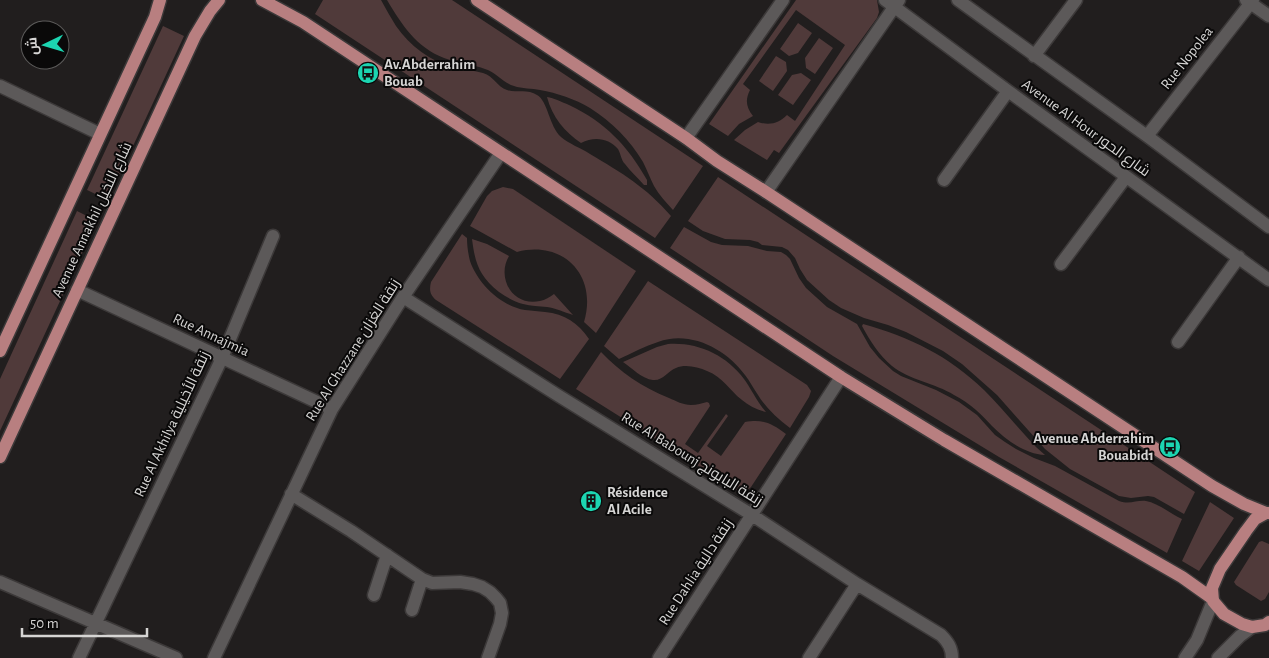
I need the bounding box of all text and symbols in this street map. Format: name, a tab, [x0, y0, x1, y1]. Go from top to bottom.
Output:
north arrow	[20, 20, 70, 70]
street label: Rue Nopolea	[1158, 24, 1216, 92]
text: ش	[23, 36, 42, 56]
place label: Av.Abderrahim Bouab	[384, 57, 475, 89]
bus stop icon: Av.Abderrahim Bouab	[356, 61, 380, 85]
street label: Avenue Al Hour شارع الحور	[1017, 76, 1154, 182]
street label: Avenue Annakhil شارع النخيل	[48, 140, 137, 301]
street label: Rue Al Ghazzane زنقة الغزان	[303, 276, 405, 425]
street label: Rue Annajmia	[171, 311, 252, 359]
street label: Rue Al Akhilya زنقة الأخيلية	[132, 349, 213, 500]
street label: Rue Al Babounj زنقة البابونج	[617, 409, 765, 511]
place label: Avenue Abderrahim Bouabid1	[1033, 431, 1154, 463]
bus stop icon: Avenue Abderrahim Bouabid1	[1158, 435, 1182, 459]
place label: Résidence Al Acile	[607, 485, 668, 517]
building icon: Résidence Al Acile	[579, 489, 603, 513]
street label: Rue Dahlia زنقة دالية	[656, 516, 737, 628]
scale bar	[22, 606, 148, 638]
text: 50 m	[30, 616, 59, 631]

